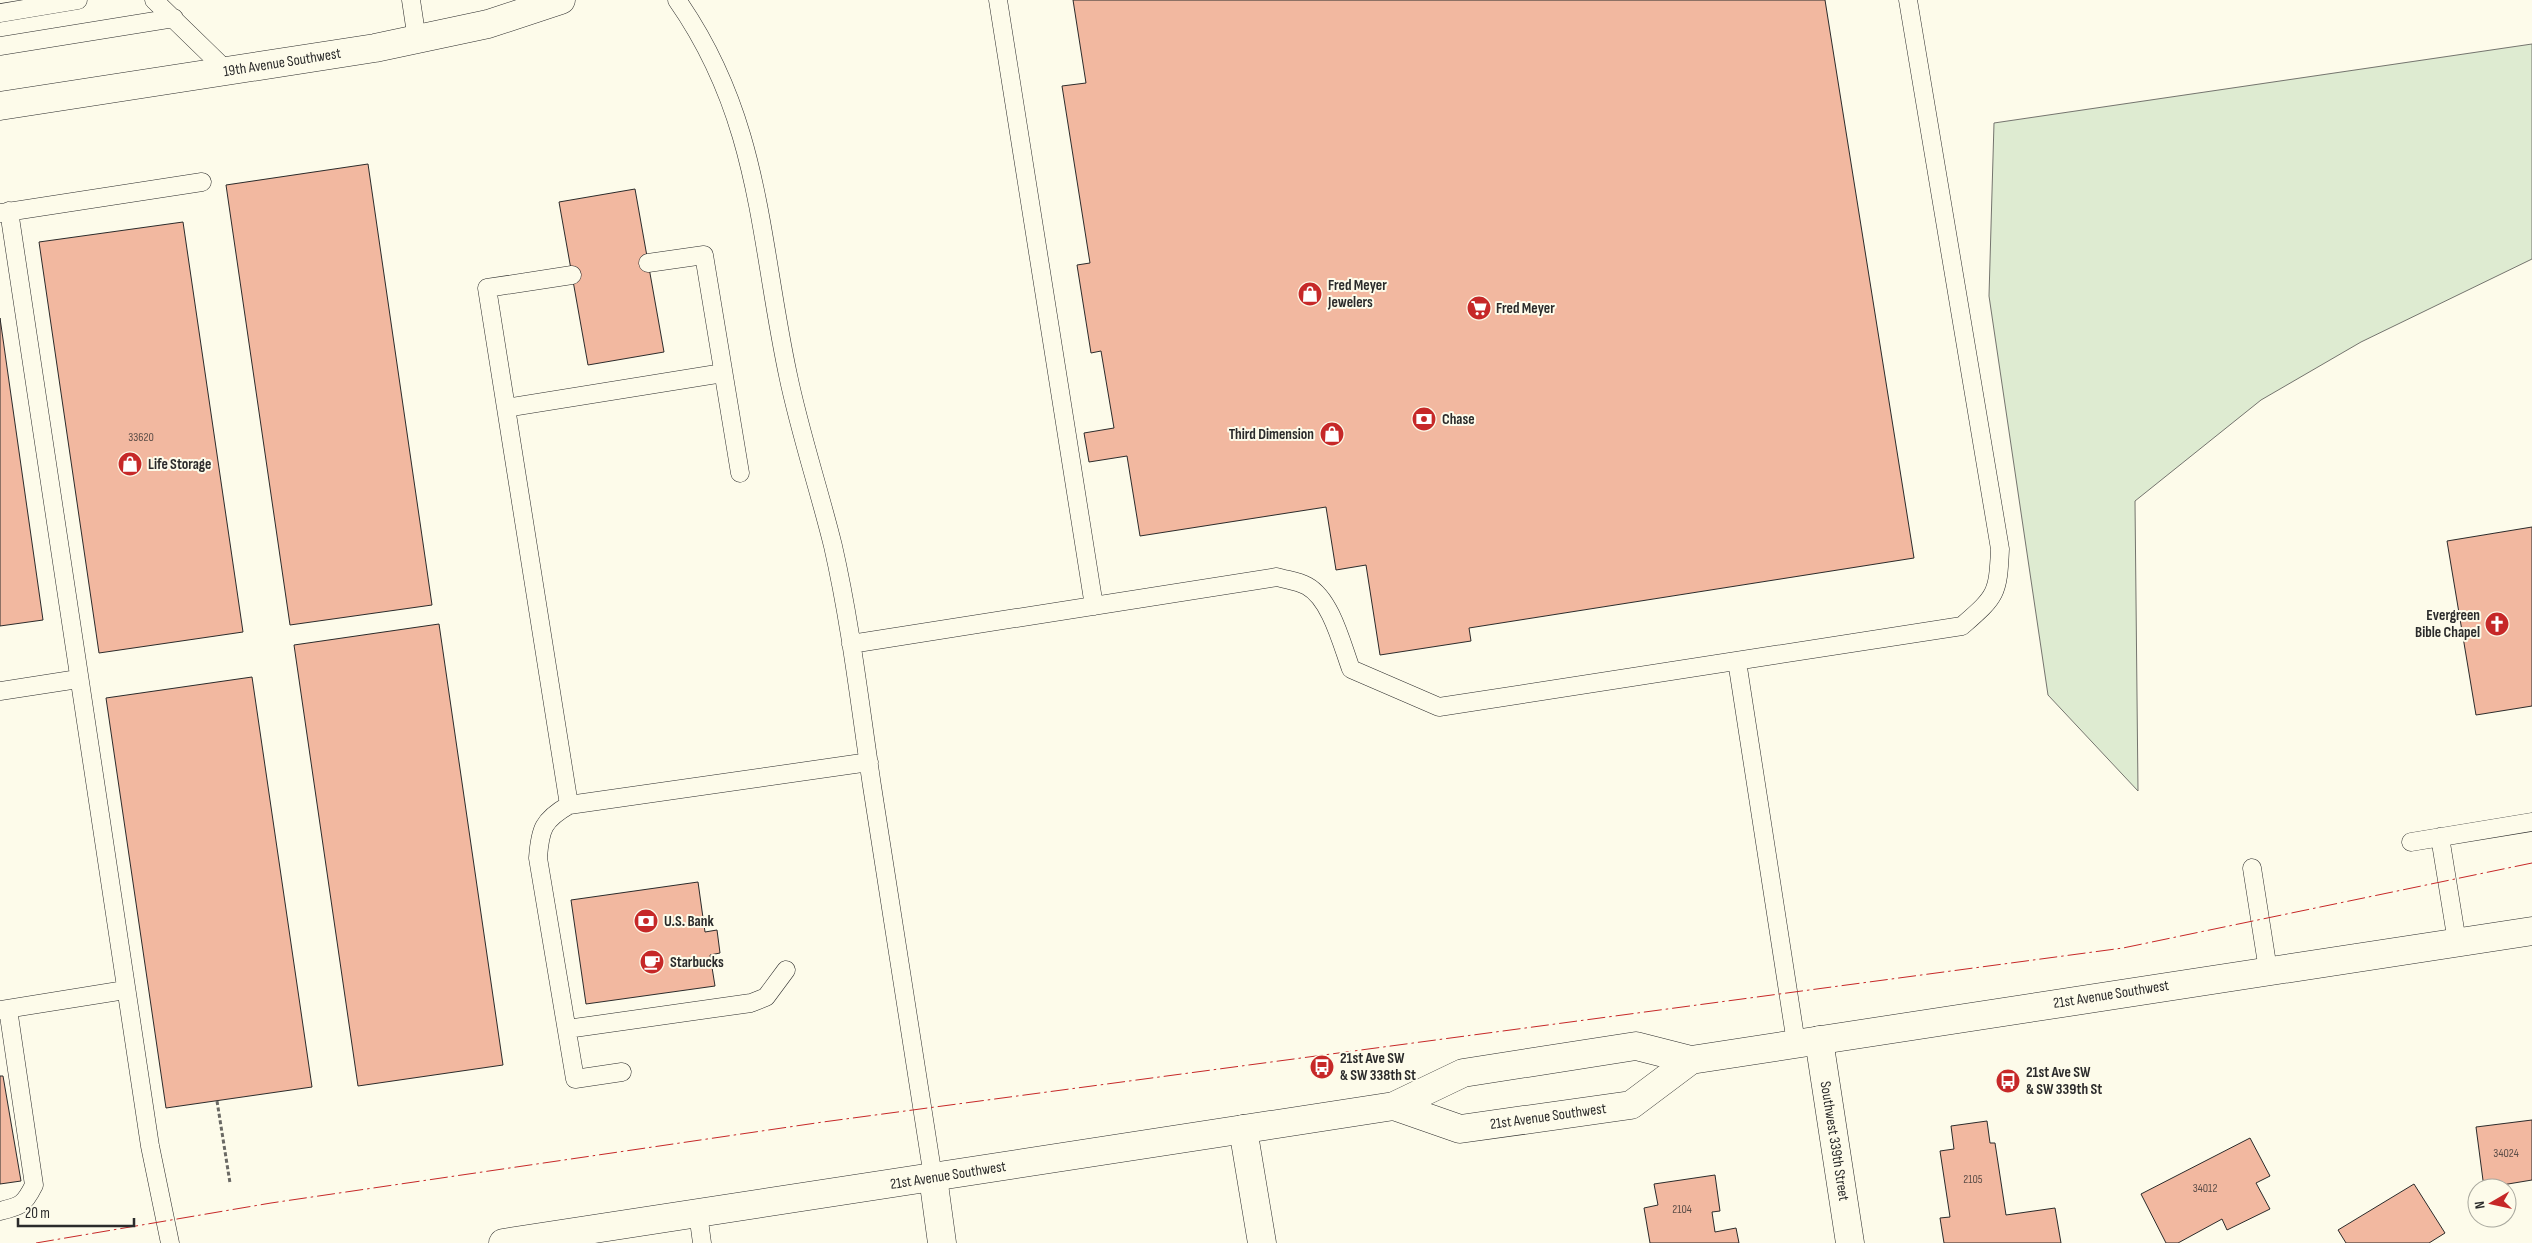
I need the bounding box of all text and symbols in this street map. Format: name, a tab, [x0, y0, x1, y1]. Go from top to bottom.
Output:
street label: 19th Avenue Southwest	[222, 44, 343, 81]
place label: Fred Meyer Jewelers	[1327, 276, 1387, 312]
shop icon: Fred Meyer Jewelers	[1297, 281, 1323, 307]
supermarket icon: Fred Meyer	[1466, 295, 1492, 321]
place label: Fred Meyer	[1496, 299, 1555, 318]
bank icon: Chase	[1411, 406, 1437, 432]
place label: Chase	[1442, 410, 1475, 429]
shop icon: Third Dimension	[1319, 421, 1345, 447]
place label: Third Dimension	[1229, 425, 1314, 444]
house number: 33620	[128, 430, 154, 445]
shop icon: Life Storage	[117, 451, 143, 477]
place label: Life Storage	[148, 455, 212, 474]
place label: Evergreen Bible Chapel	[2415, 606, 2480, 642]
church icon: Evergreen Bible Chapel	[2484, 611, 2510, 637]
bank icon: U.S. Bank	[633, 908, 659, 934]
place label: U.S. Bank	[664, 912, 714, 931]
cafe icon: Starbucks	[639, 949, 665, 975]
place label: Starbucks	[670, 953, 724, 972]
street label: 21st Avenue Southwest	[2052, 976, 2171, 1013]
place label: 21st Ave SW & SW 338th St	[1340, 1049, 1416, 1085]
bus stop icon: 21st Ave SW & SW 338th St	[1309, 1054, 1335, 1080]
place label: 21st Ave SW & SW 339th St	[2026, 1063, 2102, 1099]
bus stop icon: 21st Ave SW & SW 339th St	[1995, 1068, 2021, 1094]
street label: Southwest 339th Street	[1816, 1080, 1853, 1203]
street label: 21st Avenue Southwest	[1489, 1099, 1608, 1134]
house number: 34024	[2493, 1146, 2519, 1161]
street label: 21st Avenue Southwest	[889, 1157, 1008, 1194]
house number: 2105	[1963, 1172, 1983, 1187]
north arrow	[2467, 1178, 2517, 1228]
house number: 34012	[2193, 1181, 2217, 1196]
scale bar	[18, 1196, 134, 1228]
text: N	[2471, 1200, 2489, 1210]
house number: 2104	[1672, 1202, 1692, 1217]
text: 20 m	[25, 1204, 50, 1223]

